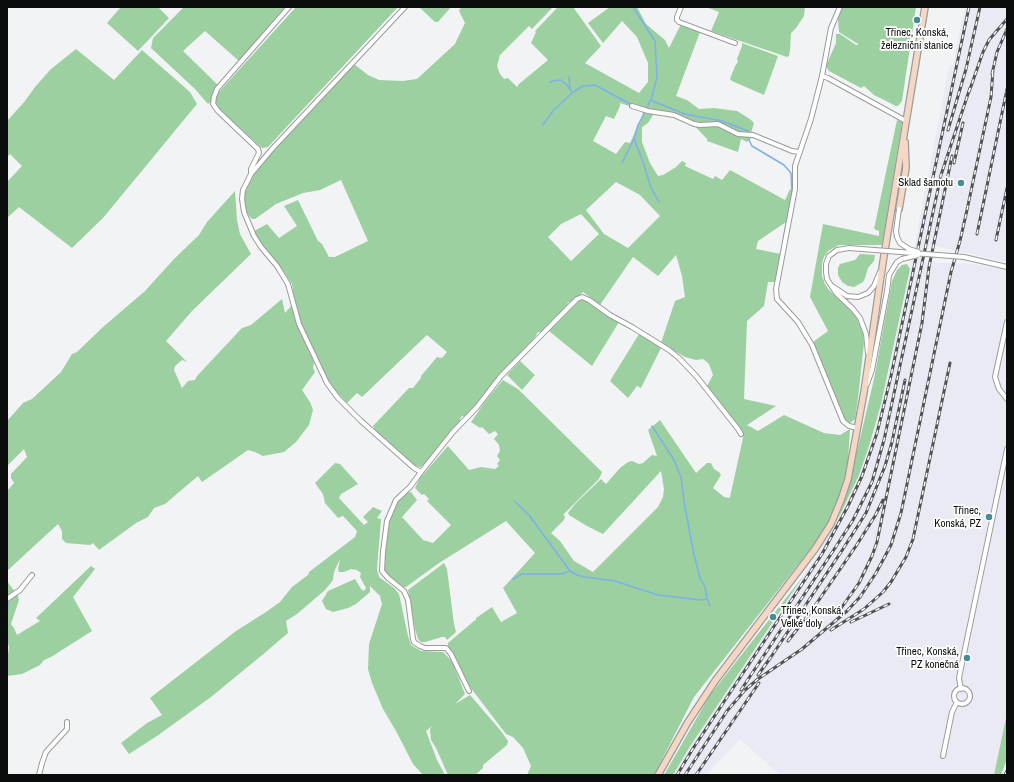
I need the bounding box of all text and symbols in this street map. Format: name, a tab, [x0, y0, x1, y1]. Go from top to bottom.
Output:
marker: Třinec, Konská, železniční stanice	[912, 15, 922, 25]
place label: Třinec, Konská, železniční stanice	[881, 26, 953, 52]
place label: Sklad šamotu	[898, 176, 953, 190]
marker: Sklad šamotu	[956, 178, 966, 188]
place label: Třinec, Konská, PZ	[934, 504, 981, 530]
marker: Třinec, Konská, PZ	[984, 512, 994, 522]
place label: Třinec, Konská, Velké doly	[781, 604, 844, 630]
marker: Třinec, Konská, Velké doly	[768, 612, 778, 622]
place label: Třinec, Konská, PZ konečná	[896, 645, 959, 671]
marker: Třinec, Konská, PZ konečná	[962, 653, 972, 663]

